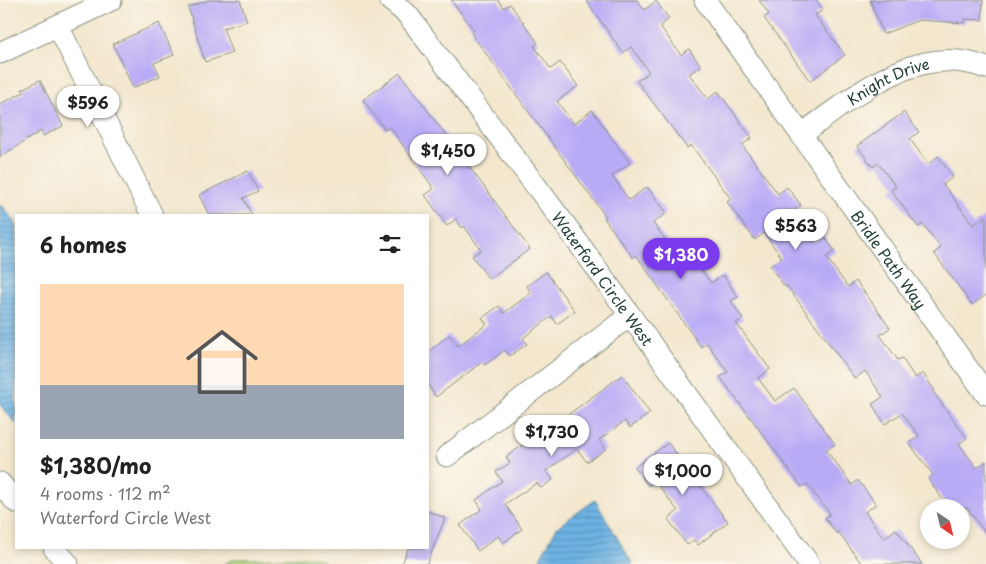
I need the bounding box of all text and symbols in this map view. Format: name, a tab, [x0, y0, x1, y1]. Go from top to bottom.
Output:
street label: Knight Drive	[842, 51, 931, 110]
pin: $596	[58, 86, 118, 128]
text: $596	[68, 90, 108, 114]
pin: $1,450	[407, 134, 489, 176]
text: $1,450	[421, 138, 475, 162]
street label: Bridle Path Way	[846, 205, 933, 313]
street label: Waterford Circle West	[547, 206, 660, 350]
pin: $563	[766, 208, 826, 251]
text: $563	[775, 213, 817, 237]
text: 6 homes	[40, 228, 126, 260]
icon: filters	[376, 230, 404, 258]
pin: $1,380	[640, 238, 722, 280]
text: $1,380	[654, 242, 708, 266]
icon: home	[177, 317, 267, 407]
pin: $1,730	[511, 414, 593, 457]
text: $1,730	[525, 419, 579, 443]
text: $1,380/mo	[40, 449, 151, 481]
pin: $1,000	[642, 454, 724, 496]
text: $1,000	[655, 458, 711, 482]
text: 4 rooms · 112 m²	[40, 481, 170, 505]
north arrow	[920, 499, 970, 549]
map controls	[920, 499, 970, 549]
text: Waterford Circle West	[40, 505, 211, 529]

